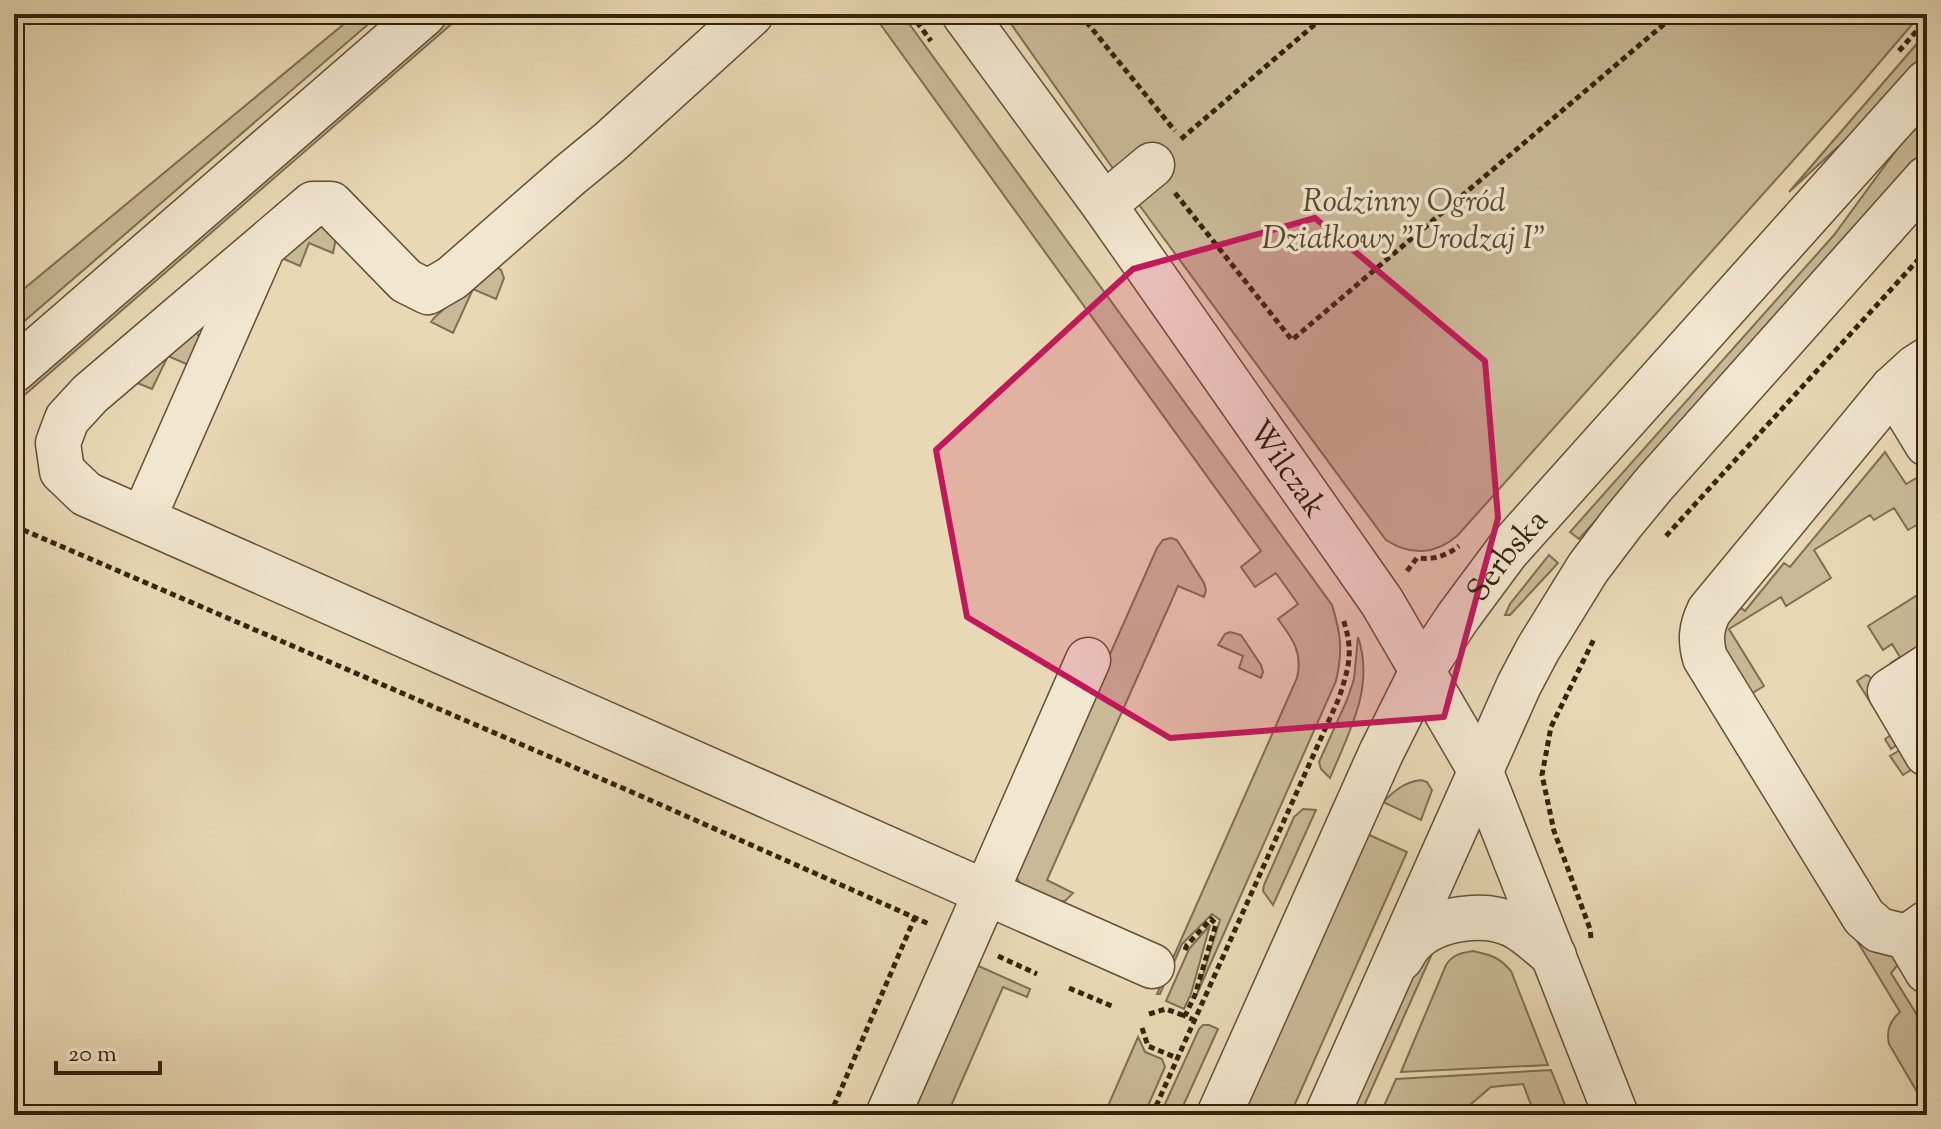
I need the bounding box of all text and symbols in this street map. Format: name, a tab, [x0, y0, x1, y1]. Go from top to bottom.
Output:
park label: Rodzinny Ogród Działkowy "Urodzaj I"	[1262, 180, 1546, 263]
street label: Wilczak	[1235, 411, 1336, 528]
street label: Serbska	[1457, 500, 1560, 613]
scale bar	[56, 1025, 160, 1075]
text: 20 m	[68, 1038, 117, 1072]

